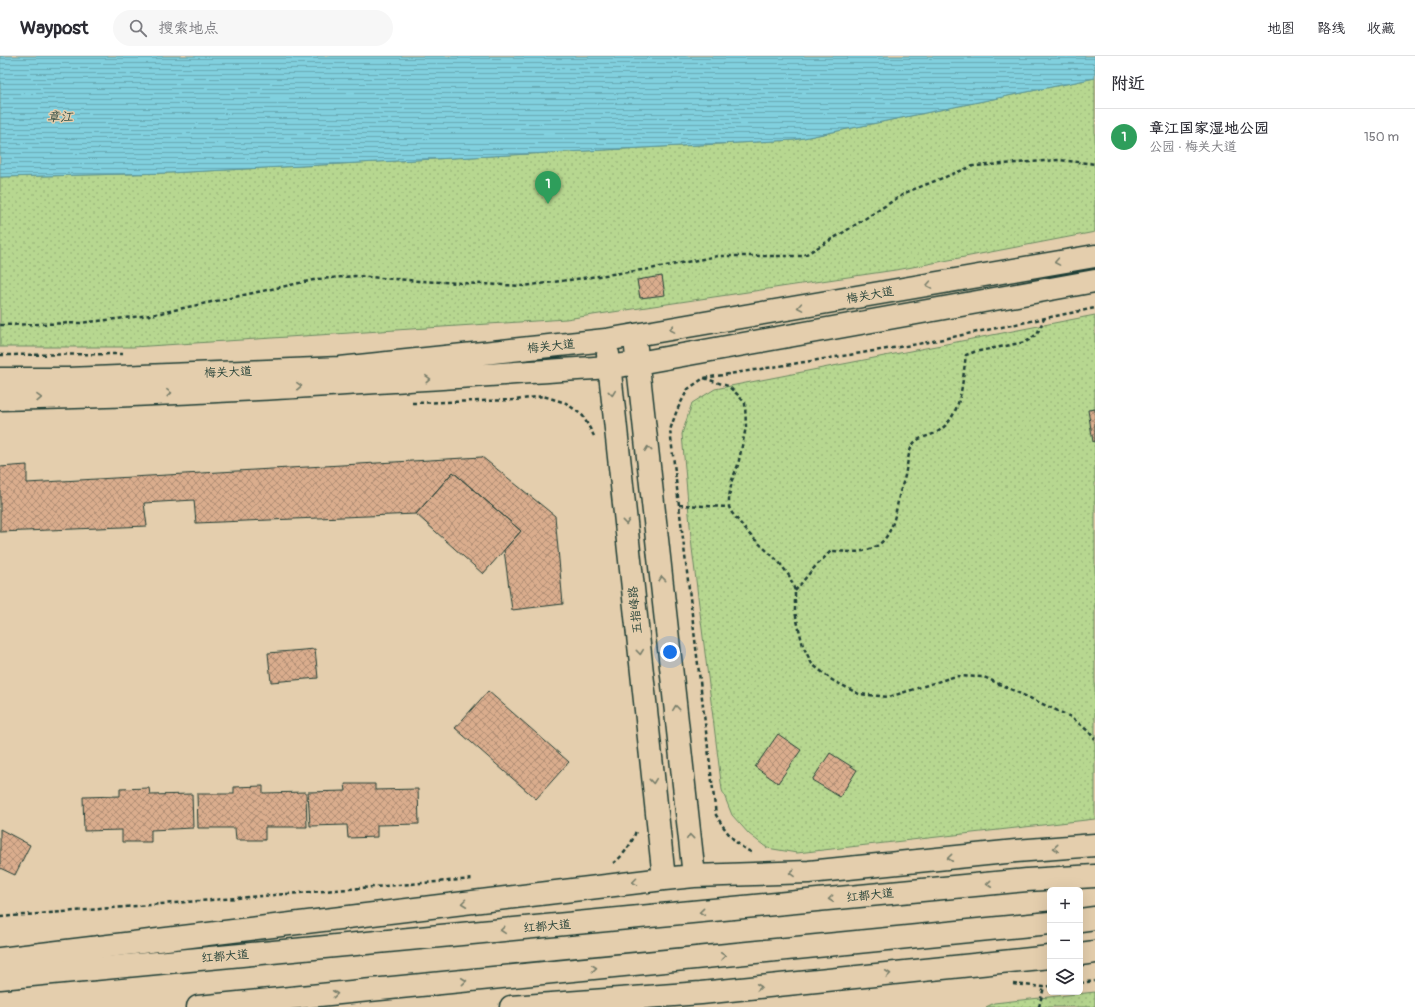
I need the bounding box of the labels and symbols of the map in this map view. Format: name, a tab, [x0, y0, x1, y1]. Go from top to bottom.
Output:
water label: 章江	[47, 109, 74, 125]
pin: 1	[535, 171, 561, 204]
one-way arrow	[1053, 258, 1060, 266]
one-way arrow	[925, 280, 932, 288]
street label: 梅关大道	[845, 284, 895, 307]
one-way arrow	[797, 302, 804, 311]
one-way arrow	[669, 324, 675, 333]
street label: 梅关大道	[526, 337, 576, 356]
street label: 梅关大道	[204, 364, 252, 381]
one-way arrow	[425, 374, 431, 383]
one-way arrow	[296, 382, 302, 391]
one-way arrow	[166, 388, 172, 397]
one-way arrow	[607, 390, 616, 396]
one-way arrow	[36, 394, 42, 402]
one-way arrow	[644, 446, 653, 453]
one-way arrow	[621, 519, 630, 525]
one-way arrow	[658, 576, 667, 582]
street label: 五指峰路	[626, 585, 645, 635]
your location	[660, 642, 680, 662]
one-way arrow	[635, 649, 644, 655]
one-way arrow	[672, 705, 681, 711]
one-way arrow	[649, 778, 658, 784]
one-way arrow	[686, 834, 695, 840]
one-way arrow	[1053, 844, 1059, 853]
one-way arrow	[947, 853, 953, 862]
one-way arrow	[789, 869, 795, 877]
one-way arrow	[632, 877, 638, 886]
one-way arrow	[986, 879, 992, 888]
street label: 红都大道	[845, 886, 895, 905]
one-way arrow	[828, 894, 834, 903]
one-way arrow	[461, 898, 467, 907]
one-way arrow	[699, 907, 705, 916]
street label: 红都大道	[522, 917, 572, 936]
one-way arrow	[500, 926, 506, 935]
street label: 红都大道	[200, 947, 250, 966]
one-way arrow	[720, 951, 726, 960]
one-way arrow	[591, 964, 597, 973]
one-way arrow	[885, 970, 891, 979]
one-way arrow	[461, 977, 467, 986]
one-way arrow	[756, 983, 762, 992]
one-way arrow	[332, 989, 338, 998]

